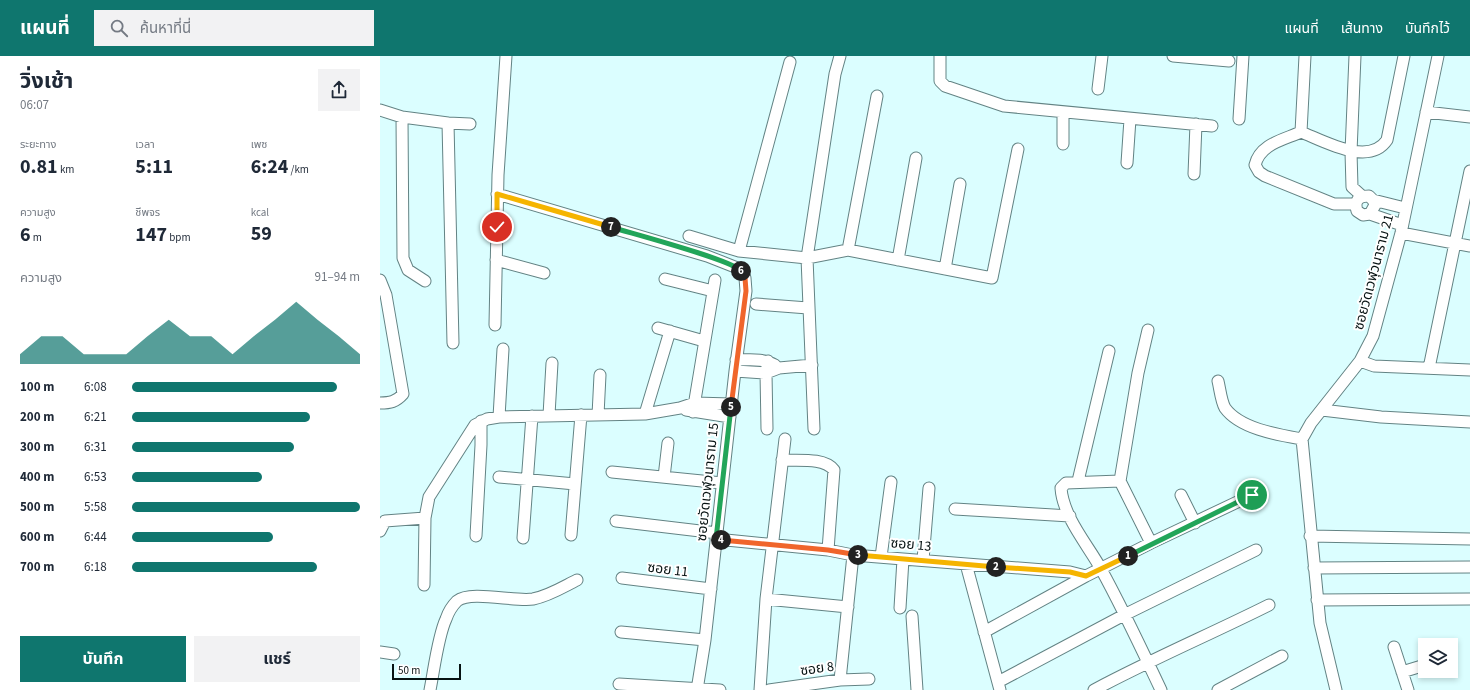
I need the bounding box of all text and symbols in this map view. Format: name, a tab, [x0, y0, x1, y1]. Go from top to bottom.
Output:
search box	[94, 10, 374, 46]
text: แผนที่	[20, 15, 70, 42]
icon: search	[108, 17, 130, 39]
text: ค้นหาที่นี่	[140, 18, 191, 39]
text: แผนที่	[1285, 19, 1319, 39]
text: เส้นทาง	[1341, 19, 1383, 39]
text: บันทึกไว้	[1405, 19, 1450, 39]
text: วิ่งเช้า	[20, 65, 73, 97]
button: share	[318, 69, 360, 111]
text: 06:07	[20, 96, 49, 114]
text: ระยะทาง	[20, 137, 56, 152]
text: เวลา	[135, 137, 155, 152]
text: เพซ	[251, 137, 267, 152]
text: 0.81	[20, 153, 58, 181]
text: 5:11	[135, 153, 173, 181]
text: 6:24	[251, 153, 288, 181]
text: km	[58, 162, 74, 177]
text: /km	[288, 162, 309, 177]
text: ความสูง	[20, 205, 56, 220]
text: ชีพจร	[135, 205, 160, 220]
text: kcal	[251, 205, 269, 220]
pin	[480, 210, 514, 244]
street label: ซอยวัดเวฬุวนาราม 21	[1349, 212, 1399, 332]
icon: check	[486, 216, 508, 238]
pin: 7	[601, 217, 621, 237]
text: 7	[608, 219, 614, 234]
text: 59	[251, 220, 272, 248]
text: 6	[20, 221, 31, 249]
text: 147	[135, 221, 167, 249]
text: m	[31, 230, 42, 245]
text: bpm	[167, 230, 191, 245]
pin: 6	[731, 261, 751, 281]
text: 6	[738, 263, 744, 278]
text: 91–94 m	[315, 268, 360, 286]
text: ความสูง	[20, 269, 62, 287]
text: 100 m	[20, 378, 54, 396]
text: 6:08	[84, 378, 107, 396]
pin: 5	[721, 397, 741, 417]
text: 5	[728, 399, 734, 414]
text: 200 m	[20, 408, 54, 426]
text: 6:21	[84, 408, 107, 426]
street label: ซอยวัดเวฬุวนาราม 15	[692, 422, 724, 542]
text: 300 m	[20, 438, 54, 456]
text: 6:31	[84, 438, 107, 456]
text: 400 m	[20, 468, 54, 486]
text: 6:53	[84, 468, 107, 486]
pin	[1235, 478, 1269, 512]
icon: arrive	[1241, 484, 1263, 506]
text: 500 m	[20, 498, 54, 516]
text: 5:58	[84, 498, 107, 516]
text: 600 m	[20, 528, 54, 546]
text: 6:44	[84, 528, 107, 546]
pin: 4	[711, 530, 731, 550]
text: 4	[718, 532, 724, 547]
street label: ซอย 13	[890, 533, 932, 557]
pin: 3	[848, 545, 868, 565]
pin: 1	[1118, 546, 1138, 566]
text: 3	[855, 547, 861, 562]
text: 1	[1125, 548, 1131, 563]
pin: 2	[986, 557, 1006, 577]
text: 700 m	[20, 558, 54, 576]
text: 6:18	[84, 558, 107, 576]
street label: ซอย 11	[646, 558, 689, 582]
text: 2	[993, 559, 999, 574]
button: บันทึก	[20, 636, 186, 682]
button: แชร์	[194, 636, 360, 682]
map controls	[1418, 638, 1458, 678]
button: layers	[1418, 638, 1458, 678]
street label: ซอย 8	[799, 657, 835, 681]
scale bar	[392, 662, 461, 681]
text: 50 m	[398, 663, 420, 678]

